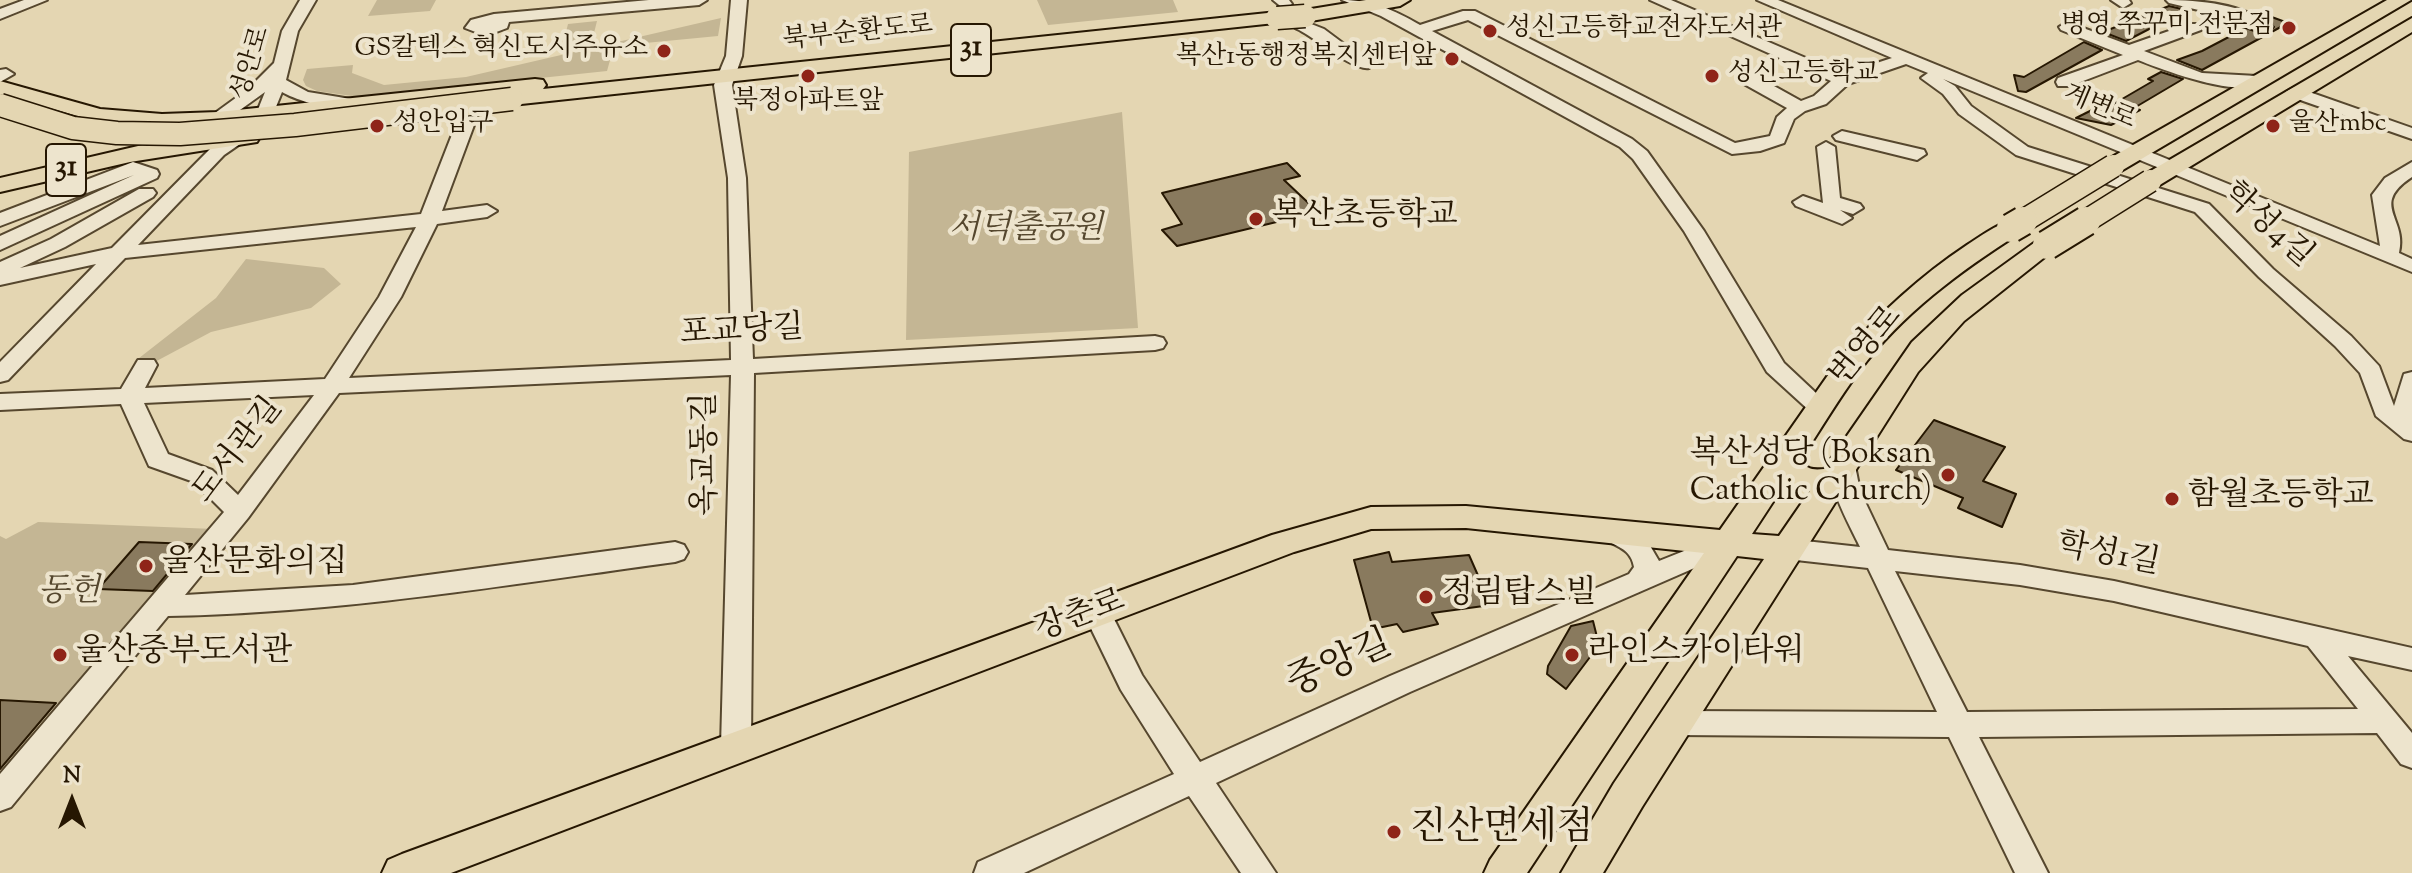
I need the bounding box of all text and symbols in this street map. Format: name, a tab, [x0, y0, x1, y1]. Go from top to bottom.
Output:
street label: 북부순환도로	[781, 12, 935, 58]
place label: 병영 쭈꾸미 전문점	[2061, 12, 2273, 44]
place label: 성신고등학교전자도서관	[1506, 15, 1782, 47]
marker: 병영 쭈꾸미 전문점	[2280, 19, 2298, 37]
marker: 성신고등학교전자도서관	[1481, 22, 1499, 40]
street label: 성안로	[227, 23, 279, 105]
road number: 31	[951, 24, 991, 76]
place label: GS칼텍스 혁신도시주유소	[355, 35, 648, 67]
marker: GS칼텍스 혁신도시주유소	[655, 42, 673, 60]
place label: 복산1동행정복지센터앞	[1176, 43, 1436, 75]
marker: 복산1동행정복지센터앞	[1443, 50, 1461, 68]
place label: 성신고등학교	[1728, 60, 1879, 92]
marker: 북정아파트앞	[799, 67, 817, 85]
marker: 성신고등학교	[1703, 67, 1721, 85]
street label: 계변로	[2058, 80, 2140, 138]
place label: 북정아파트앞	[733, 88, 883, 120]
place label: 성안입구	[393, 110, 493, 142]
place label: 울산mbc	[2289, 110, 2386, 142]
marker: 성안입구	[368, 117, 386, 135]
marker: 울산mbc	[2264, 117, 2282, 135]
road number: 31	[46, 144, 86, 196]
street label: 학성4길	[2213, 176, 2319, 278]
place label: 복산초등학교	[1272, 200, 1457, 238]
marker: 복산초등학교	[1247, 210, 1265, 228]
park label: 서덕출공원	[949, 213, 1103, 251]
street label: 번영로	[1823, 300, 1913, 396]
street label: 포교당길	[679, 312, 805, 356]
street label: 도서관길	[187, 391, 293, 513]
street label: 옥교동길	[690, 392, 728, 516]
place label: 복산성당 (Boksan Catholic Church)	[1690, 438, 1932, 513]
marker: 복산성당 (Boksan Catholic Church)	[1939, 466, 1957, 484]
place label: 함월초등학교	[2188, 480, 2373, 518]
marker: 함월초등학교	[2163, 490, 2181, 508]
street label: 학성1길	[2053, 528, 2163, 586]
place label: 울산문화의집	[162, 547, 347, 585]
marker: 울산문화의집	[137, 557, 155, 575]
park label: 동헌	[38, 576, 100, 614]
place label: 정림탑스빌	[1442, 578, 1597, 616]
street label: 장춘로	[1031, 584, 1131, 652]
marker: 정림탑스빌	[1417, 588, 1435, 606]
street label: 중앙길	[1281, 624, 1401, 710]
place label: 울산중부도서관	[76, 636, 292, 674]
place label: 라인스카이타워	[1588, 636, 1804, 674]
marker: 울산중부도서관	[51, 646, 69, 664]
marker: 라인스카이타워	[1563, 646, 1581, 664]
north arrow	[32, 761, 112, 841]
text: N	[63, 761, 81, 793]
place label: 진산면세점	[1410, 809, 1594, 855]
marker: 진산면세점	[1385, 823, 1403, 841]

